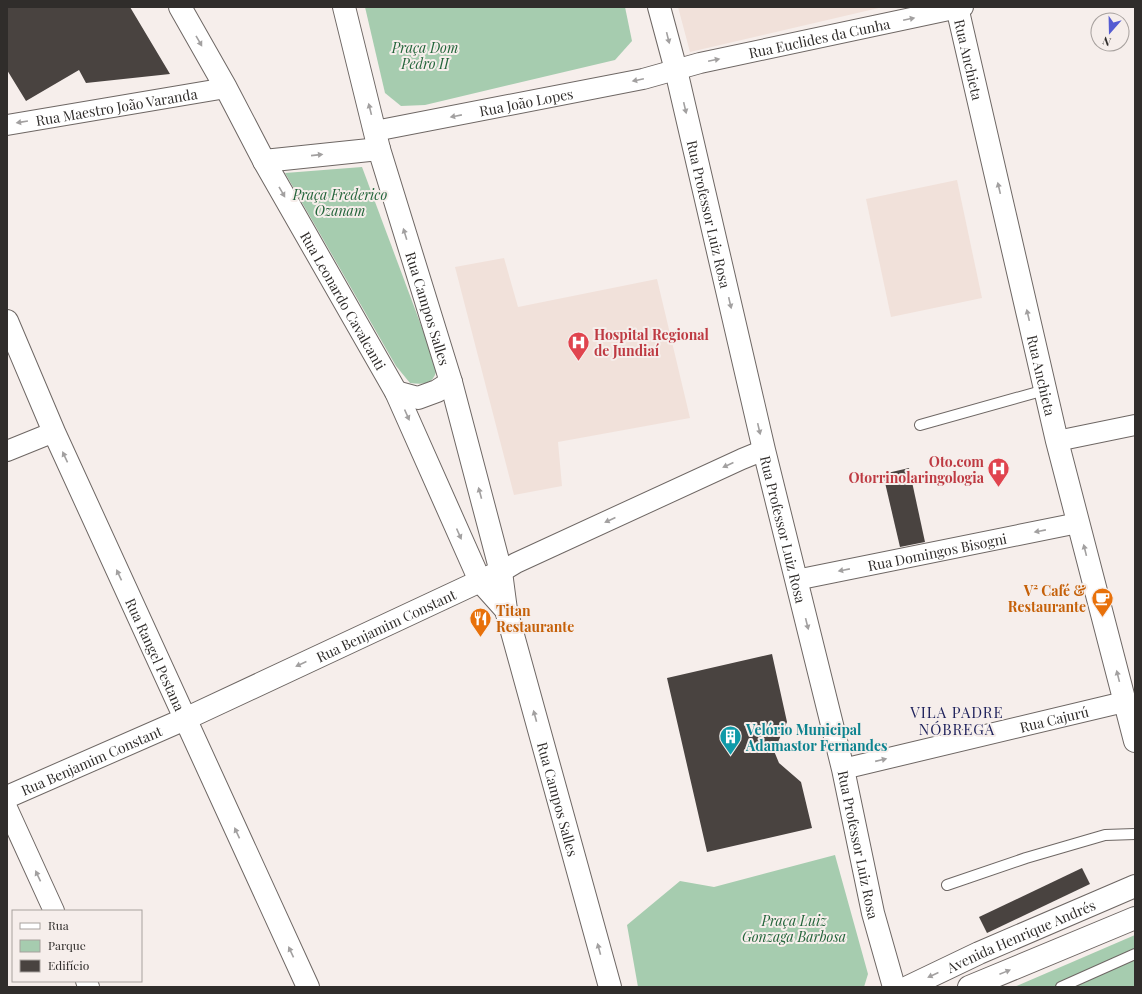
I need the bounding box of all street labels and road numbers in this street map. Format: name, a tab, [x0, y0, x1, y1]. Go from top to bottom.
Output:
street label: Rua Euclides da Cunha	[747, 13, 892, 62]
street label: Rua Anchieta	[951, 17, 988, 102]
street label: Rua João Lopes	[478, 83, 575, 120]
street label: Rua Maestro João Varanda	[34, 84, 199, 129]
street label: Rua Professor Luiz Rosa	[683, 138, 736, 290]
street label: Rua Leonardo Cavalcanti	[297, 228, 391, 373]
street label: Rua Campos Salles	[402, 249, 455, 367]
street label: Rua Anchieta	[1023, 333, 1060, 418]
street label: Rua Professor Luiz Rosa	[756, 454, 811, 605]
street label: Rua Domingos Bisogni	[866, 528, 1008, 575]
street label: Rua Benjamim Constant	[313, 584, 460, 666]
street label: Rua Rangel Pestana	[122, 595, 190, 714]
street label: Rua Cajurú	[1018, 701, 1091, 736]
street label: Rua Benjamim Constant	[18, 720, 166, 799]
street label: Rua Campos Salles	[533, 740, 583, 858]
street label: Rua Professor Luiz Rosa	[834, 768, 884, 921]
street label: Avenida Henrique Andrés	[942, 895, 1098, 977]

